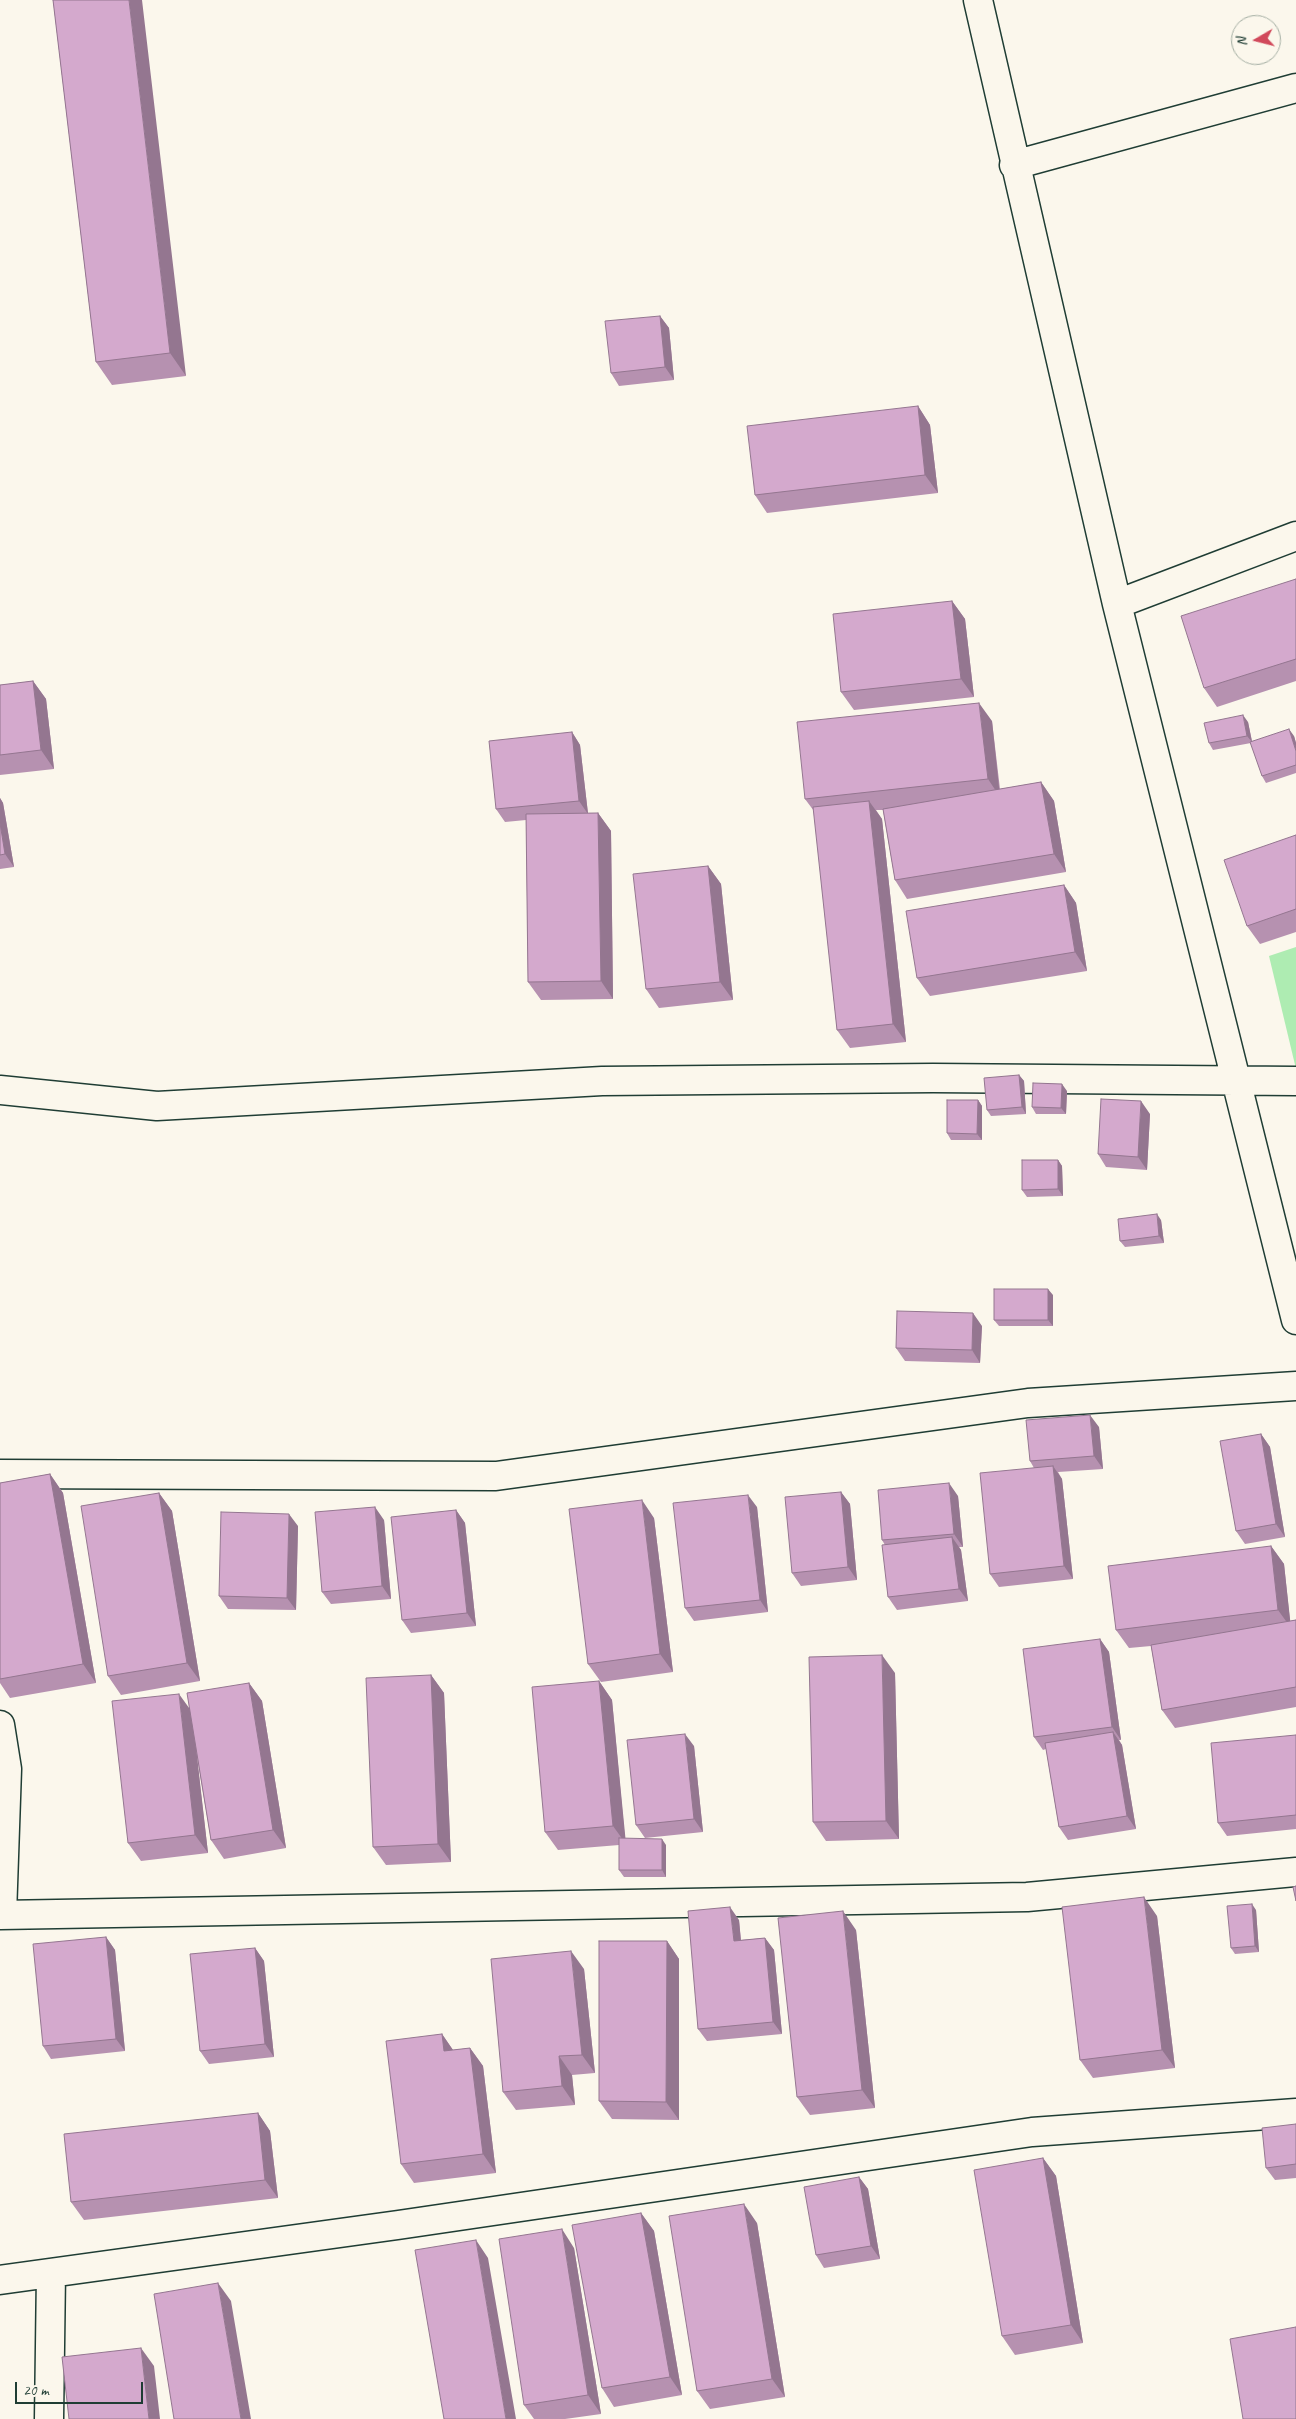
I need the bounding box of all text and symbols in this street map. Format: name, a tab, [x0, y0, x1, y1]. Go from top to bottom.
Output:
north arrow	[1231, 15, 1281, 65]
text: N	[1233, 37, 1251, 48]
scale bar	[18, 2372, 145, 2404]
text: 20 m	[23, 2381, 49, 2400]

